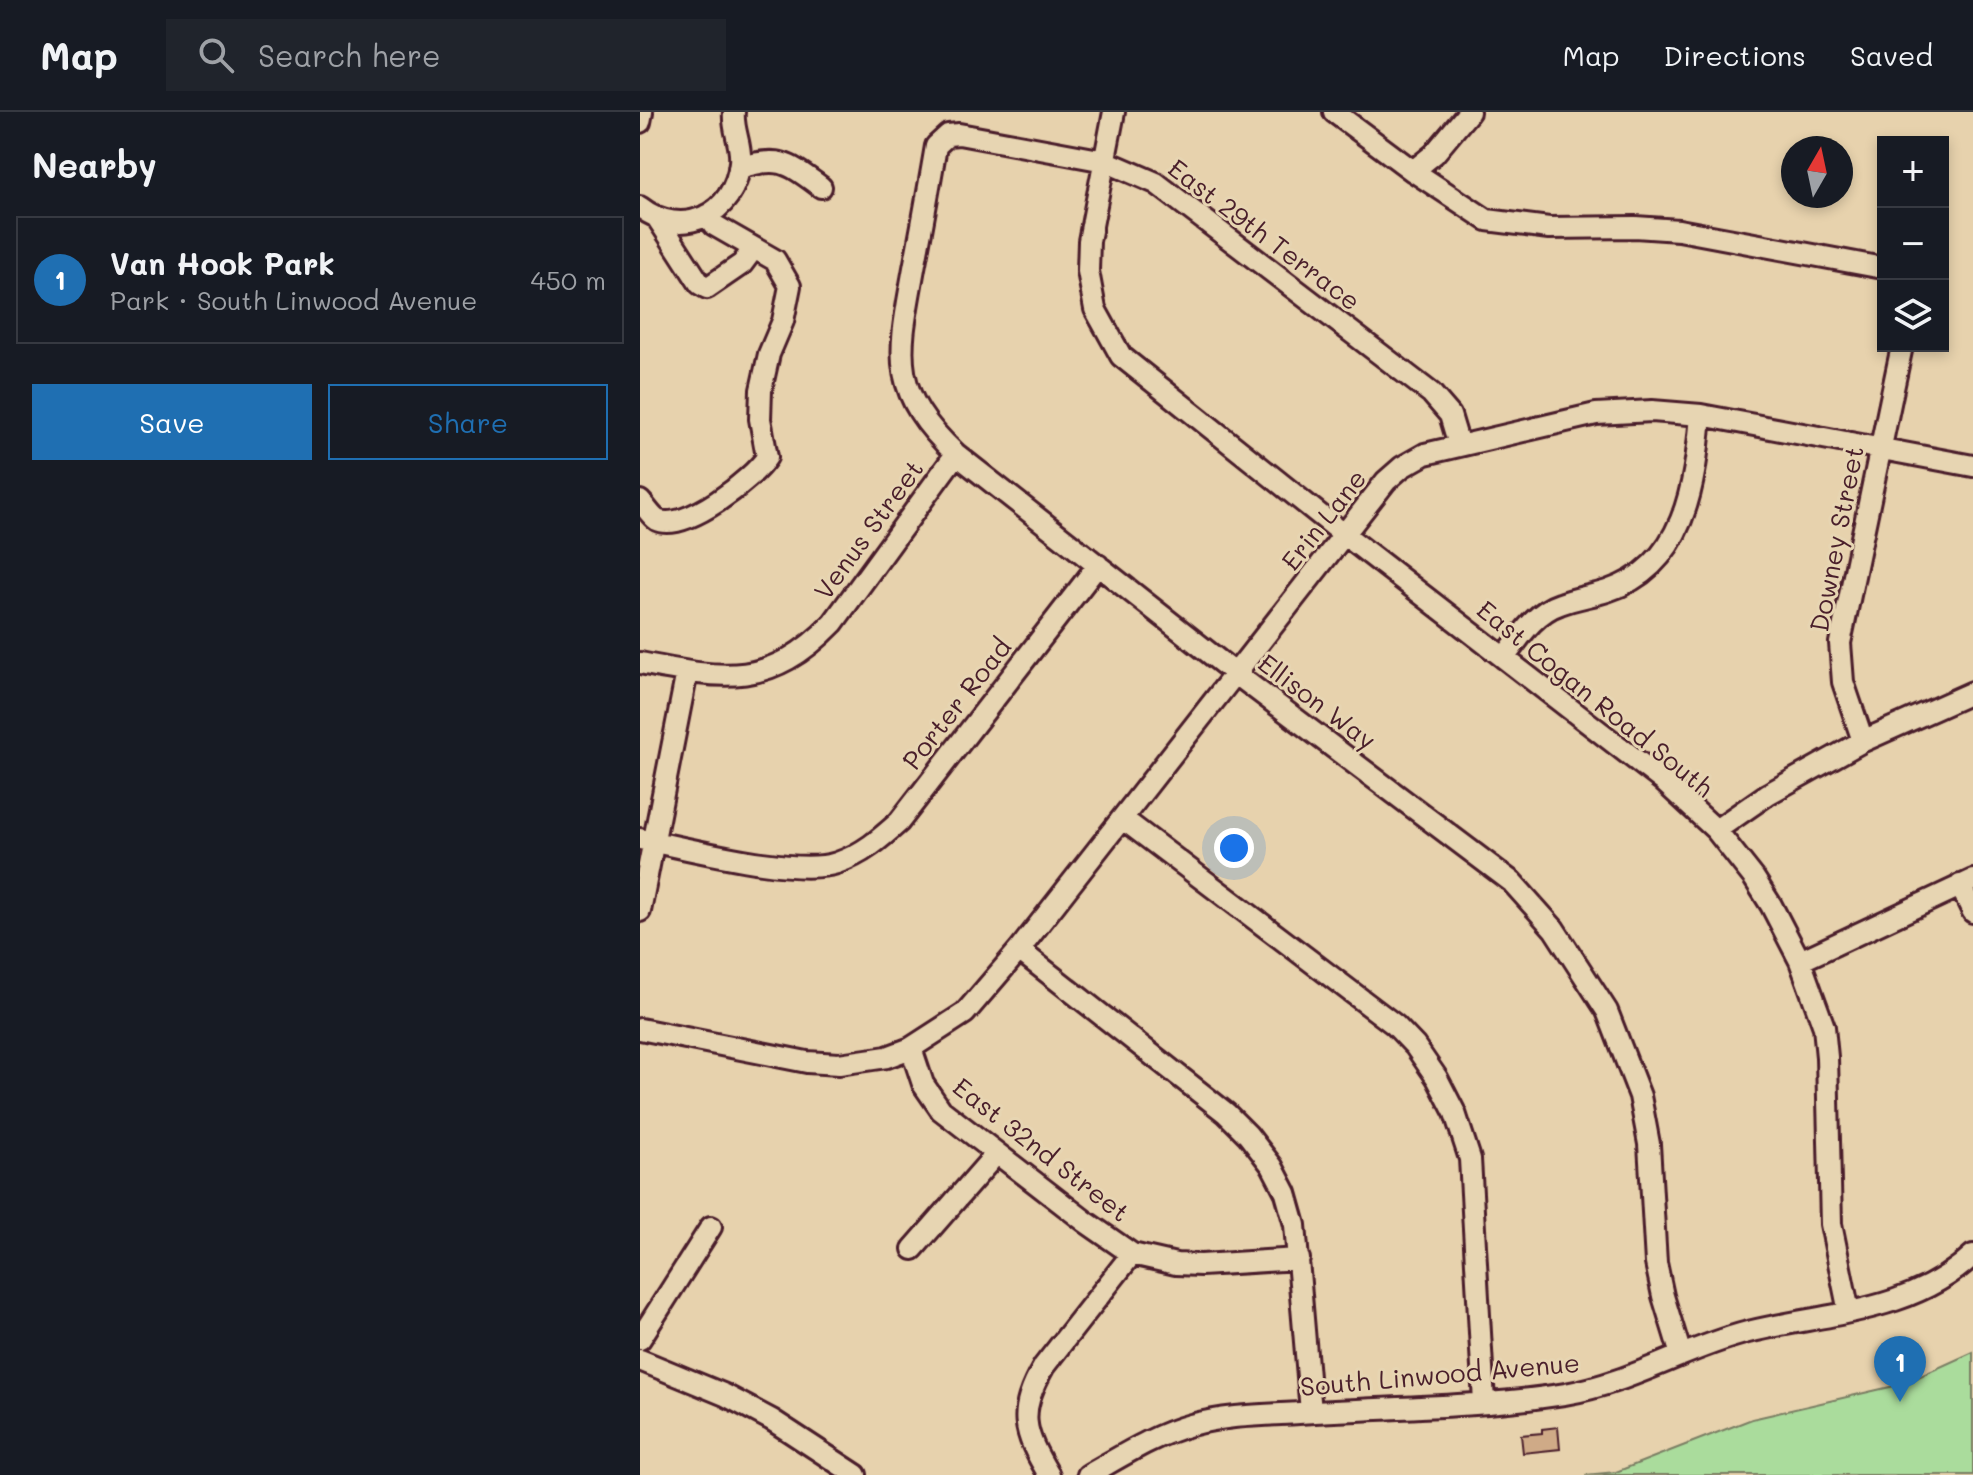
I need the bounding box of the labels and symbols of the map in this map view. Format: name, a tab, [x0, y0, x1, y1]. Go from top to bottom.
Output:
north arrow	[1781, 136, 1853, 208]
street label: East 29th Terrace	[1162, 151, 1367, 318]
street label: Downey Street	[1801, 443, 1871, 635]
street label: Venus Street	[806, 453, 930, 606]
street label: Erin Lane	[1273, 462, 1373, 577]
street label: East Cogan Road South	[1470, 592, 1721, 804]
street label: Porter Road	[894, 631, 1018, 776]
street label: Ellison Way	[1252, 646, 1383, 757]
your location	[1214, 828, 1254, 868]
street label: East 32nd Street	[946, 1070, 1137, 1229]
pin: 1	[1874, 1336, 1926, 1402]
street label: South Linwood Avenue	[1299, 1345, 1581, 1403]

